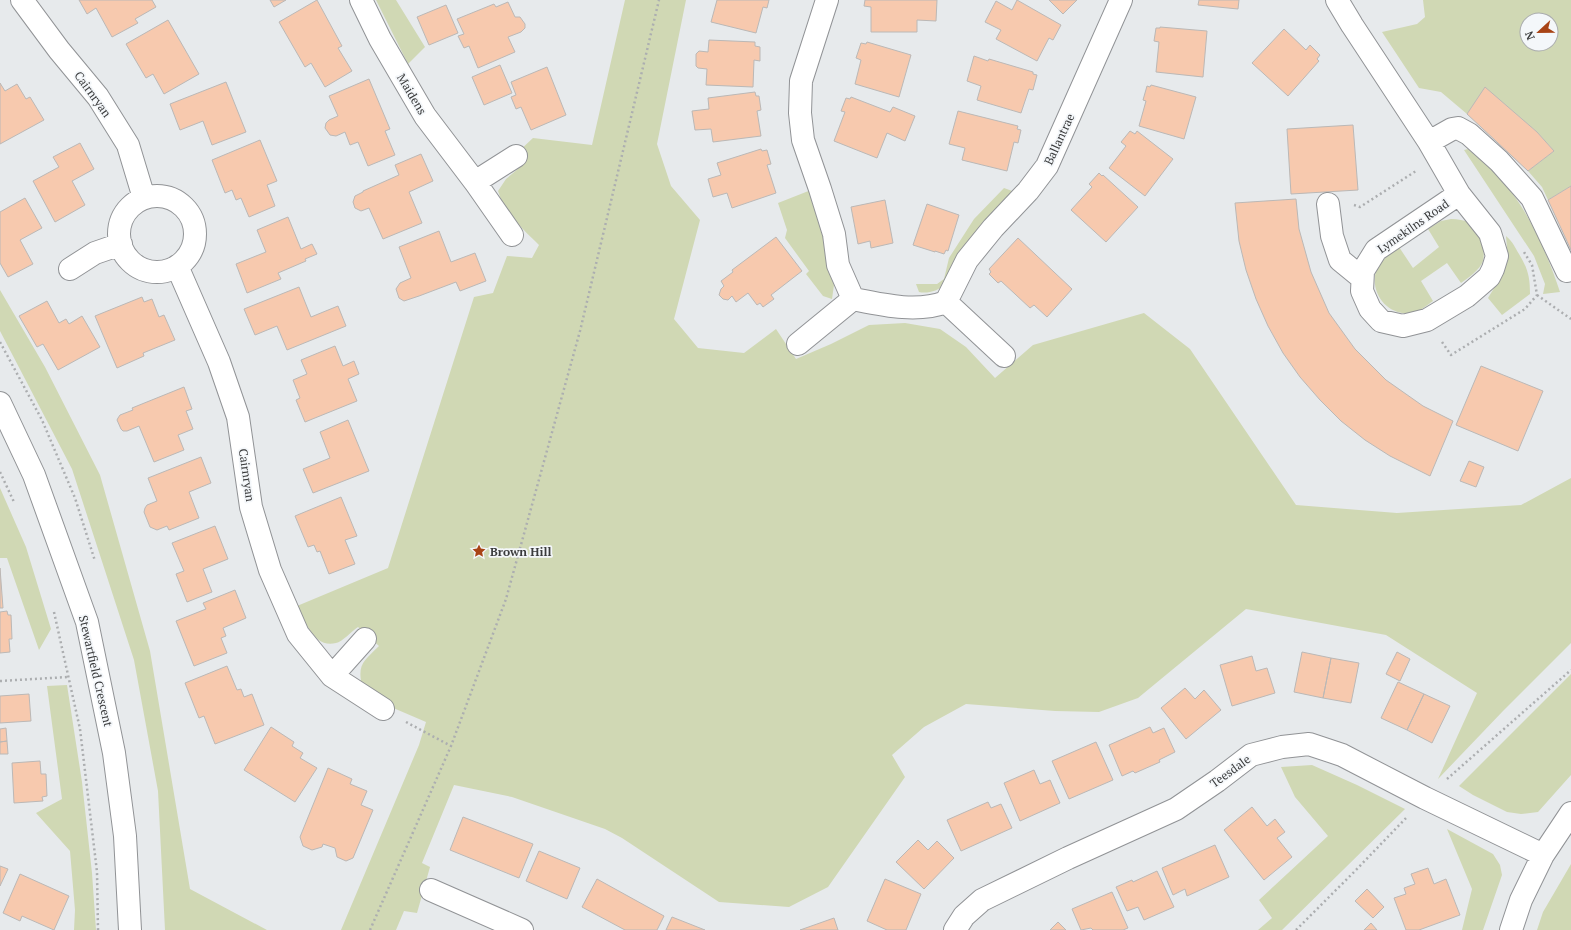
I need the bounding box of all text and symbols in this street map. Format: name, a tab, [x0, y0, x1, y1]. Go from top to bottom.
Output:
north arrow	[1519, 12, 1559, 52]
text: N	[1521, 29, 1538, 42]
street label: Cairnryan	[71, 68, 115, 120]
street label: Maidens	[394, 71, 430, 117]
street label: Ballantrae	[1041, 111, 1077, 167]
street label: Lymekilns Road	[1374, 196, 1452, 256]
street label: Cairnryan	[236, 448, 258, 502]
place icon: Brown Hill	[471, 543, 487, 559]
place label: Brown Hill	[490, 544, 552, 559]
street label: Stewartfield Crescent	[76, 614, 116, 729]
street label: Teesdale	[1207, 751, 1253, 791]

